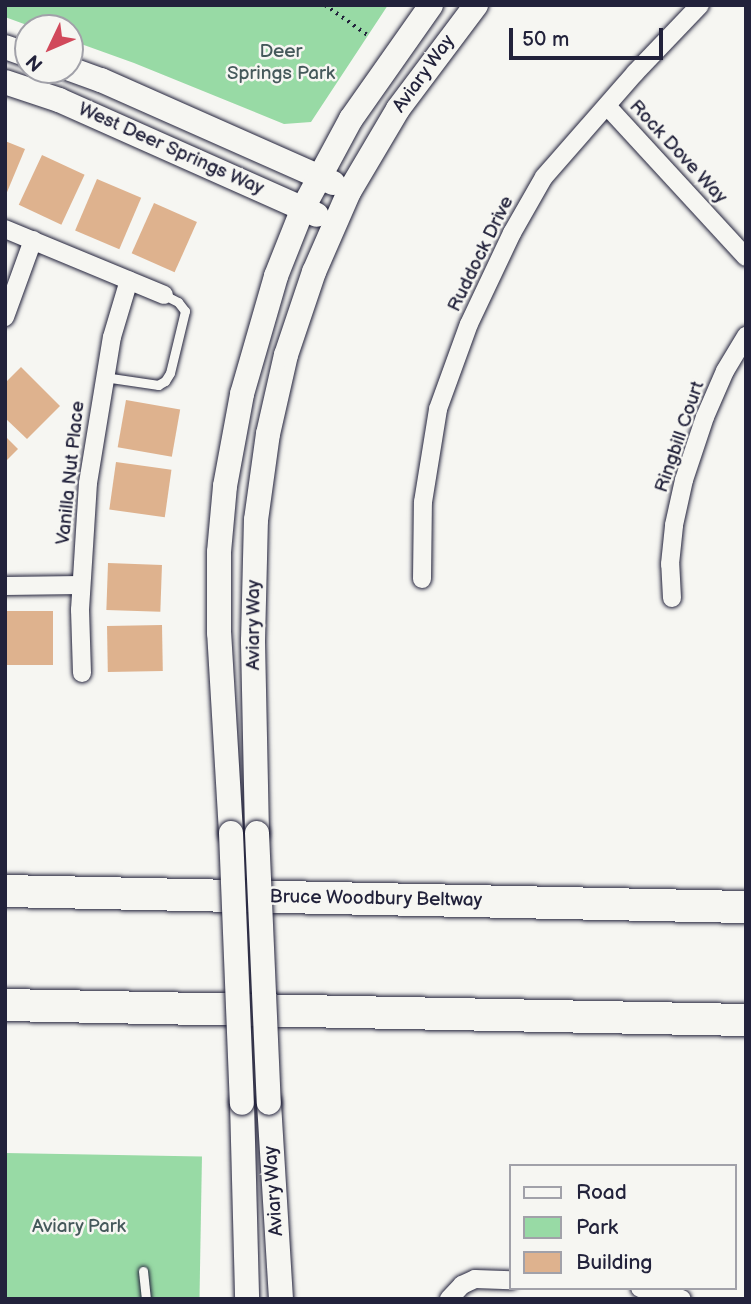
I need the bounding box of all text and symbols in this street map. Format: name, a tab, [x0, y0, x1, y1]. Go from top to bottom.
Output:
north arrow	[14, 14, 84, 84]
scale bar	[513, 14, 667, 58]
text: 50 m	[522, 27, 569, 52]
street label: Aviary Way	[388, 30, 460, 118]
park label: Deer Springs Park	[227, 41, 335, 85]
text: N	[22, 49, 48, 76]
street label: Rock Dove Way	[624, 95, 732, 209]
street label: West Deer Springs Way	[74, 98, 268, 200]
street label: Ruddock Drive	[443, 192, 519, 316]
street label: Ringbill Court	[650, 378, 710, 496]
street label: Vanilla Nut Place	[52, 400, 90, 546]
street label: Aviary Way	[243, 579, 265, 671]
street label: Bruce Woodbury Beltway	[269, 886, 483, 912]
street label: Aviary Way	[259, 1144, 289, 1238]
legend	[510, 1164, 737, 1290]
text: Road	[576, 1180, 627, 1205]
text: Park	[576, 1215, 618, 1240]
park label: Aviary Park	[31, 1216, 127, 1238]
text: Building	[576, 1250, 652, 1275]

